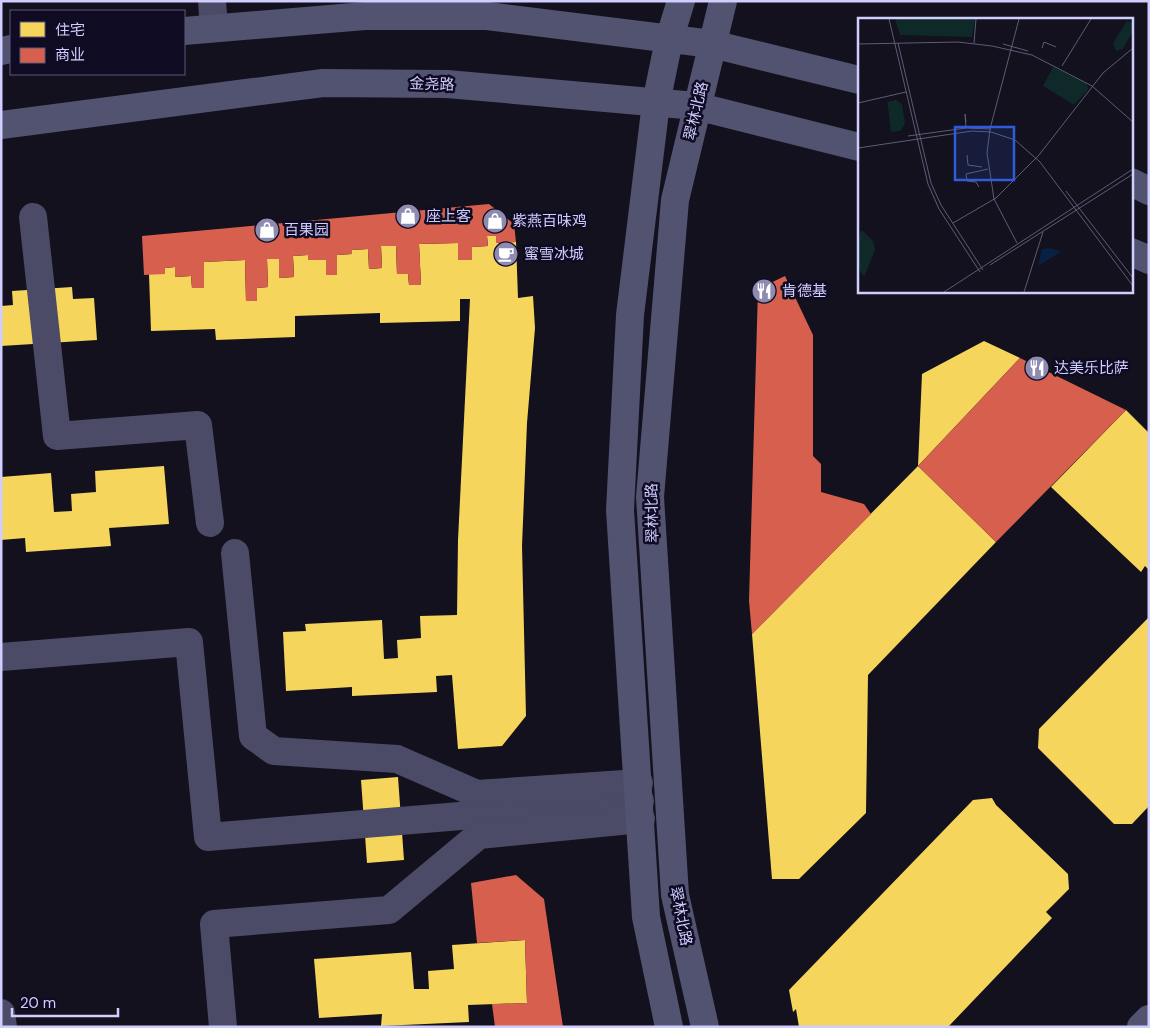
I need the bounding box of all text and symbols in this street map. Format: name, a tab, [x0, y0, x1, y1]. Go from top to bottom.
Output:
legend	[10, 10, 185, 75]
inset map	[858, 18, 1132, 292]
text: 住宅	[55, 20, 85, 40]
text: 商业	[55, 45, 85, 65]
street label: 金尧路	[409, 73, 455, 95]
street label: 翠林北路	[680, 80, 712, 142]
shop icon: 座上客	[395, 203, 421, 229]
place label: 座上客	[426, 206, 471, 226]
shop icon: 紫燕百味鸡	[482, 208, 508, 234]
place label: 紫燕百味鸡	[512, 211, 587, 231]
shop icon: 百果园	[254, 217, 280, 243]
place label: 百果园	[284, 220, 329, 240]
cafe icon: 蜜雪冰城	[493, 241, 519, 267]
place label: 蜜雪冰城	[524, 244, 584, 264]
restaurant icon: 肯德基	[751, 278, 777, 304]
place label: 肯德基	[782, 281, 827, 301]
restaurant icon: 达美乐比萨	[1024, 355, 1050, 381]
place label: 达美乐比萨	[1054, 358, 1129, 378]
street label: 翠林北路	[641, 483, 663, 543]
street label: 翠林北路	[665, 885, 697, 947]
scale bar	[12, 986, 119, 1018]
text: 20 m	[20, 993, 56, 1013]

